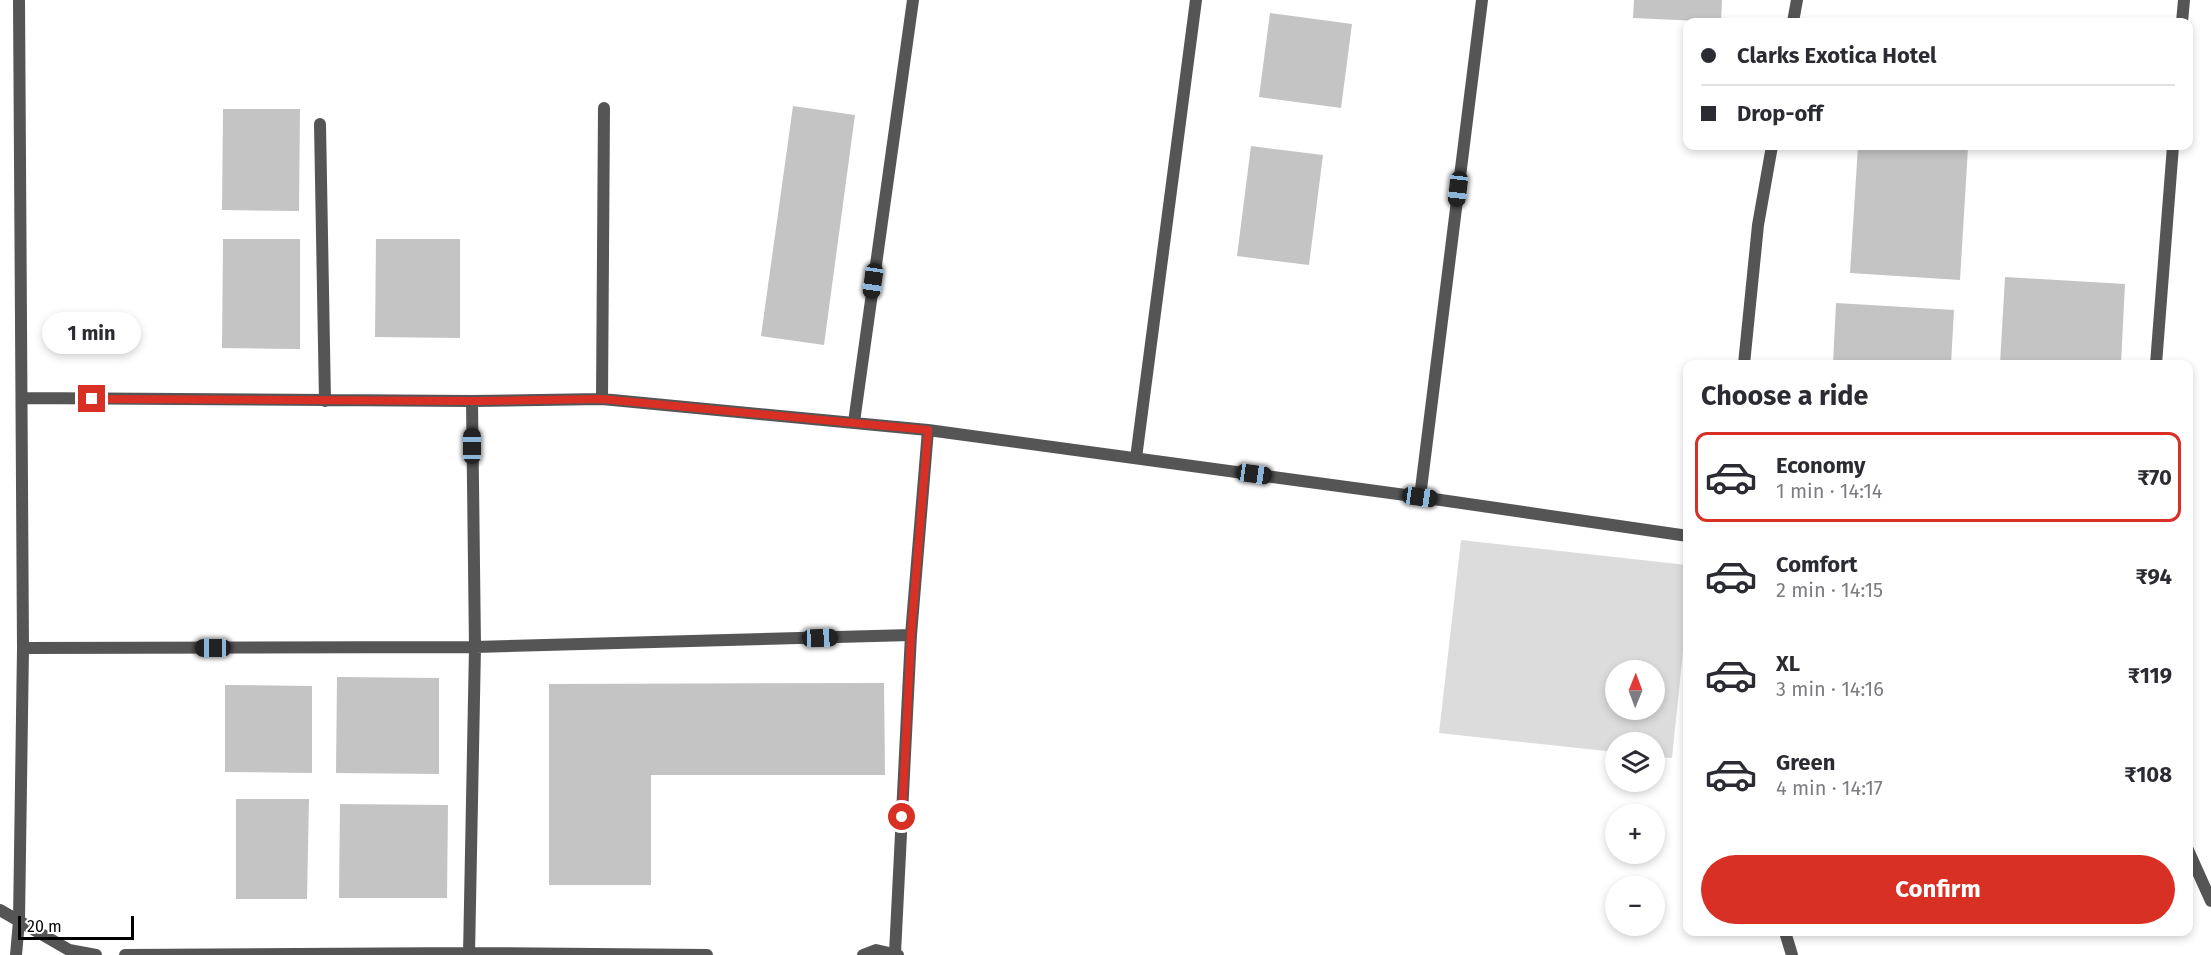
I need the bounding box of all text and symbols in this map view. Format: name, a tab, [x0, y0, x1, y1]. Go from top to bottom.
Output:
text: Clarks Exotica Hotel	[1737, 42, 1937, 69]
text: Drop-off	[1737, 100, 1823, 127]
car	[1447, 170, 1469, 208]
car	[862, 262, 884, 300]
callout: 1 min	[42, 312, 142, 354]
text: 1 min	[67, 321, 116, 345]
text: Choose a ride	[1701, 380, 1868, 412]
route end	[78, 385, 105, 412]
car	[463, 428, 481, 464]
icon: car	[1704, 450, 1758, 504]
text: Economy	[1776, 452, 1865, 479]
car	[1235, 463, 1273, 485]
text: ₹70	[2137, 464, 2172, 491]
text: 1 min · 14:14	[1776, 479, 1882, 503]
car	[1401, 486, 1439, 508]
icon: car	[1704, 549, 1758, 603]
text: Comfort	[1776, 551, 1857, 578]
text: ₹94	[2136, 563, 2172, 590]
text: 2 min · 14:15	[1776, 578, 1883, 602]
car	[802, 628, 838, 648]
car	[195, 639, 231, 657]
icon: car	[1704, 648, 1758, 702]
text: XL	[1776, 650, 1800, 677]
north arrow	[1605, 660, 1665, 720]
map controls	[1605, 660, 1665, 936]
text: ₹119	[2128, 662, 2172, 689]
text: 3 min · 14:16	[1776, 677, 1884, 701]
button: layers	[1605, 732, 1665, 792]
icon: car	[1704, 747, 1758, 801]
text: Green	[1776, 749, 1835, 776]
text: ₹108	[2124, 761, 2172, 788]
text: 4 min · 14:17	[1776, 776, 1883, 800]
route start	[888, 803, 915, 830]
button: +	[1605, 804, 1665, 864]
button: Confirm	[1701, 855, 2175, 924]
button: −	[1605, 876, 1665, 936]
scale bar	[18, 913, 134, 940]
text: 20 m	[27, 917, 62, 936]

